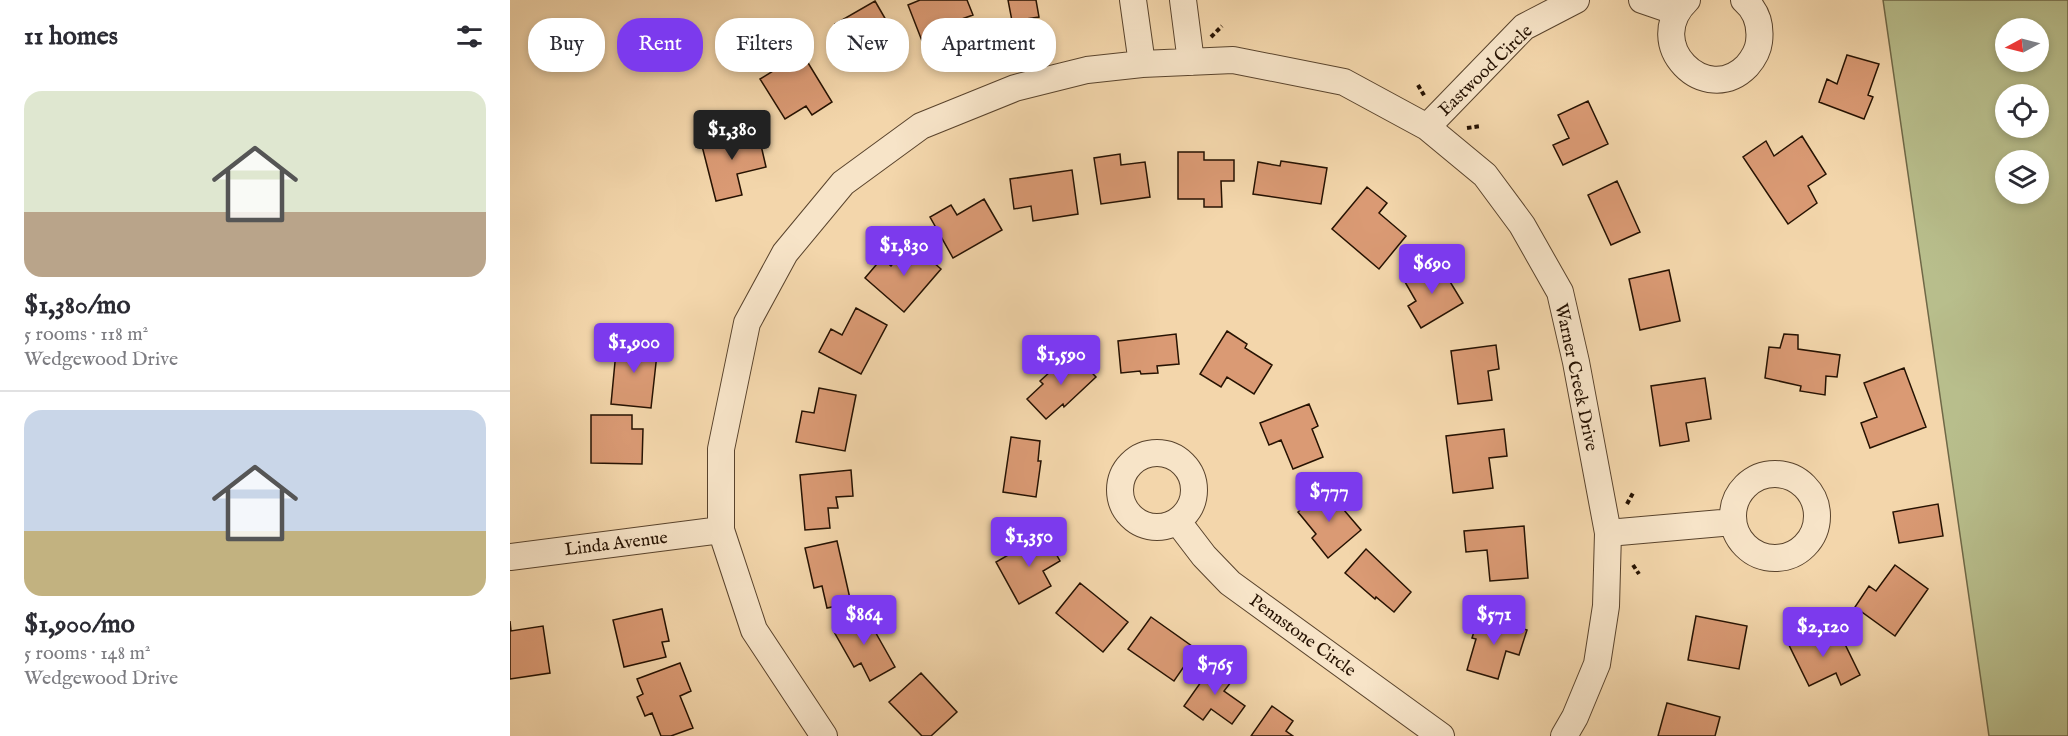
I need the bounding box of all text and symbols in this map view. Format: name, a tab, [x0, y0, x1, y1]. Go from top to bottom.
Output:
chip: Buy	[528, 18, 605, 72]
chip: Rent	[617, 18, 703, 72]
chip: Filters	[715, 18, 814, 72]
chip: New	[826, 18, 909, 72]
chip: Apartment	[921, 18, 1056, 72]
north arrow	[1995, 18, 2049, 72]
map controls	[1995, 18, 2049, 204]
text: 11 homes	[24, 20, 118, 53]
icon: filters	[453, 20, 486, 53]
street label: Eastwood Circle	[1434, 20, 1538, 122]
button: locate	[1995, 84, 2049, 138]
pin: $1,380	[683, 110, 781, 161]
text: $1,380	[708, 117, 756, 142]
icon: home	[201, 130, 309, 238]
button: layers	[1995, 150, 2049, 204]
pin: $1,830	[855, 226, 953, 277]
text: $1,830	[880, 233, 928, 258]
pin: $690	[1396, 244, 1468, 295]
text: $690	[1413, 251, 1451, 276]
text: $1,380/mo	[24, 289, 131, 322]
street label: Warner Creek Drive	[1549, 301, 1602, 453]
text: 5 rooms · 118 m²	[24, 322, 148, 347]
pin: $1,900	[585, 323, 683, 374]
text: $1,900	[608, 330, 660, 355]
pin: $1,590	[1012, 335, 1110, 386]
text: $1,590	[1036, 342, 1086, 367]
text: Wedgewood Drive	[24, 347, 178, 372]
icon: home	[201, 449, 309, 557]
pin: $777	[1293, 472, 1365, 523]
text: $777	[1309, 479, 1349, 504]
pin: $1,350	[980, 517, 1078, 568]
text: $1,350	[1005, 524, 1053, 549]
street label: Linda Avenue	[563, 527, 669, 562]
street label: Pennstone Circle	[1244, 590, 1360, 683]
pin: $864	[828, 595, 900, 646]
pin: $571	[1458, 595, 1530, 646]
text: $864	[845, 602, 883, 627]
text: $571	[1476, 602, 1512, 627]
pin: $2,120	[1774, 607, 1872, 658]
text: $1,900/mo	[24, 608, 135, 641]
text: $2,120	[1797, 614, 1849, 639]
text: 5 rooms · 148 m²	[24, 641, 151, 666]
pin: $765	[1179, 645, 1251, 696]
text: $765	[1197, 652, 1233, 677]
text: Wedgewood Drive	[24, 666, 178, 691]

